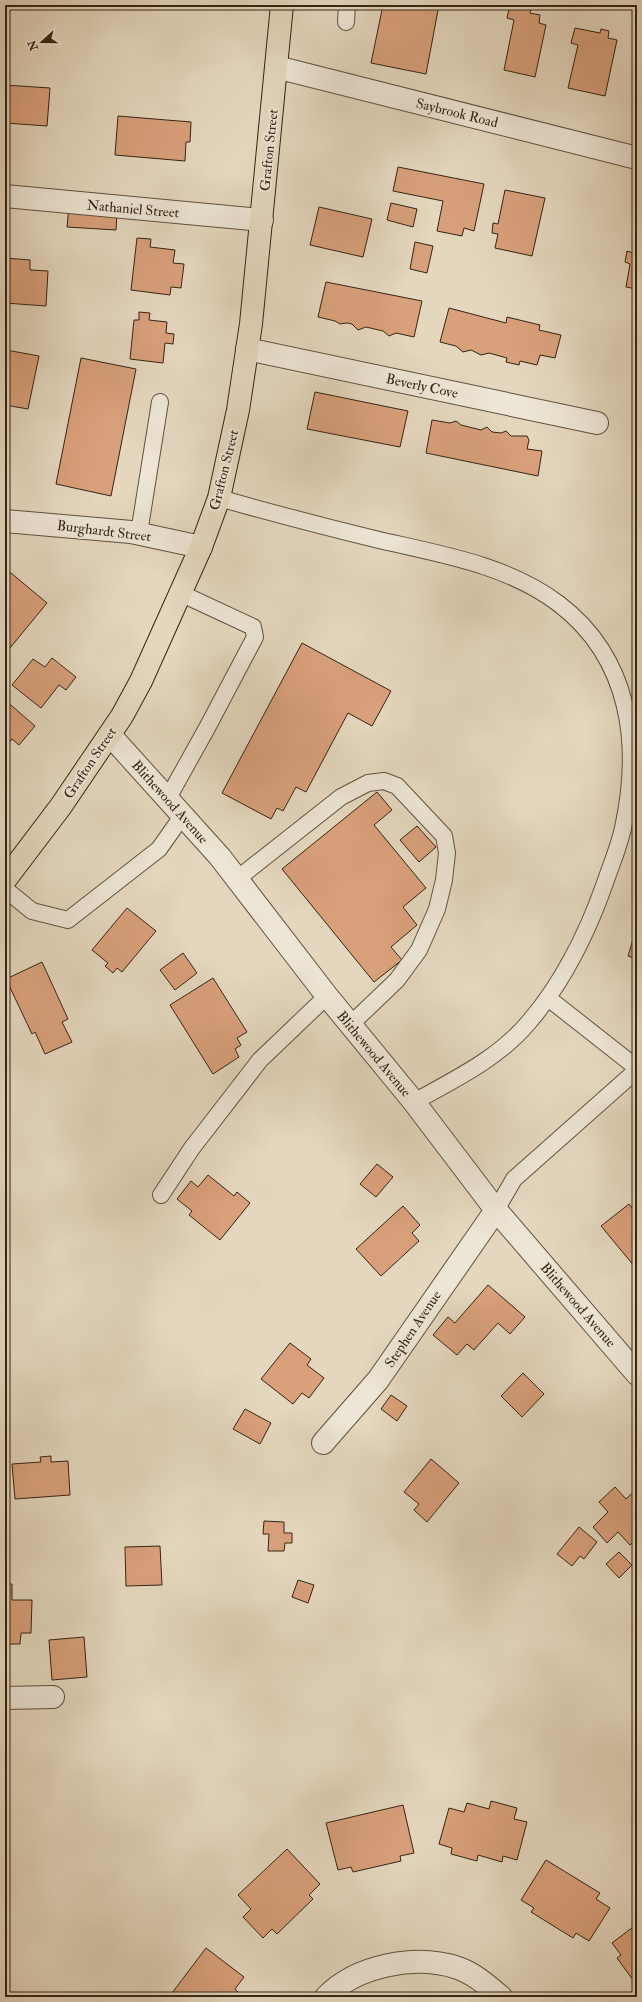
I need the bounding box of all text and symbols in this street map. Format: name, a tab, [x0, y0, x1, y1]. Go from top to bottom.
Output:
north arrow	[22, 22, 62, 62]
text: N	[25, 37, 41, 53]
street label: Saybrook Road	[414, 95, 500, 132]
street label: Grafton Street	[256, 108, 282, 192]
street label: Nathaniel Street	[86, 196, 180, 222]
street label: Beverly Cove	[384, 370, 460, 403]
street label: Grafton Street	[206, 428, 242, 512]
street label: Burghardt Street	[56, 517, 153, 545]
street label: Grafton Street	[60, 724, 120, 802]
street label: Blithewood Avenue	[128, 757, 212, 847]
street label: Blithewood Avenue	[333, 1008, 415, 1100]
street label: Blithewood Avenue	[537, 1259, 619, 1351]
street label: Stephen Avenue	[381, 1287, 446, 1371]

